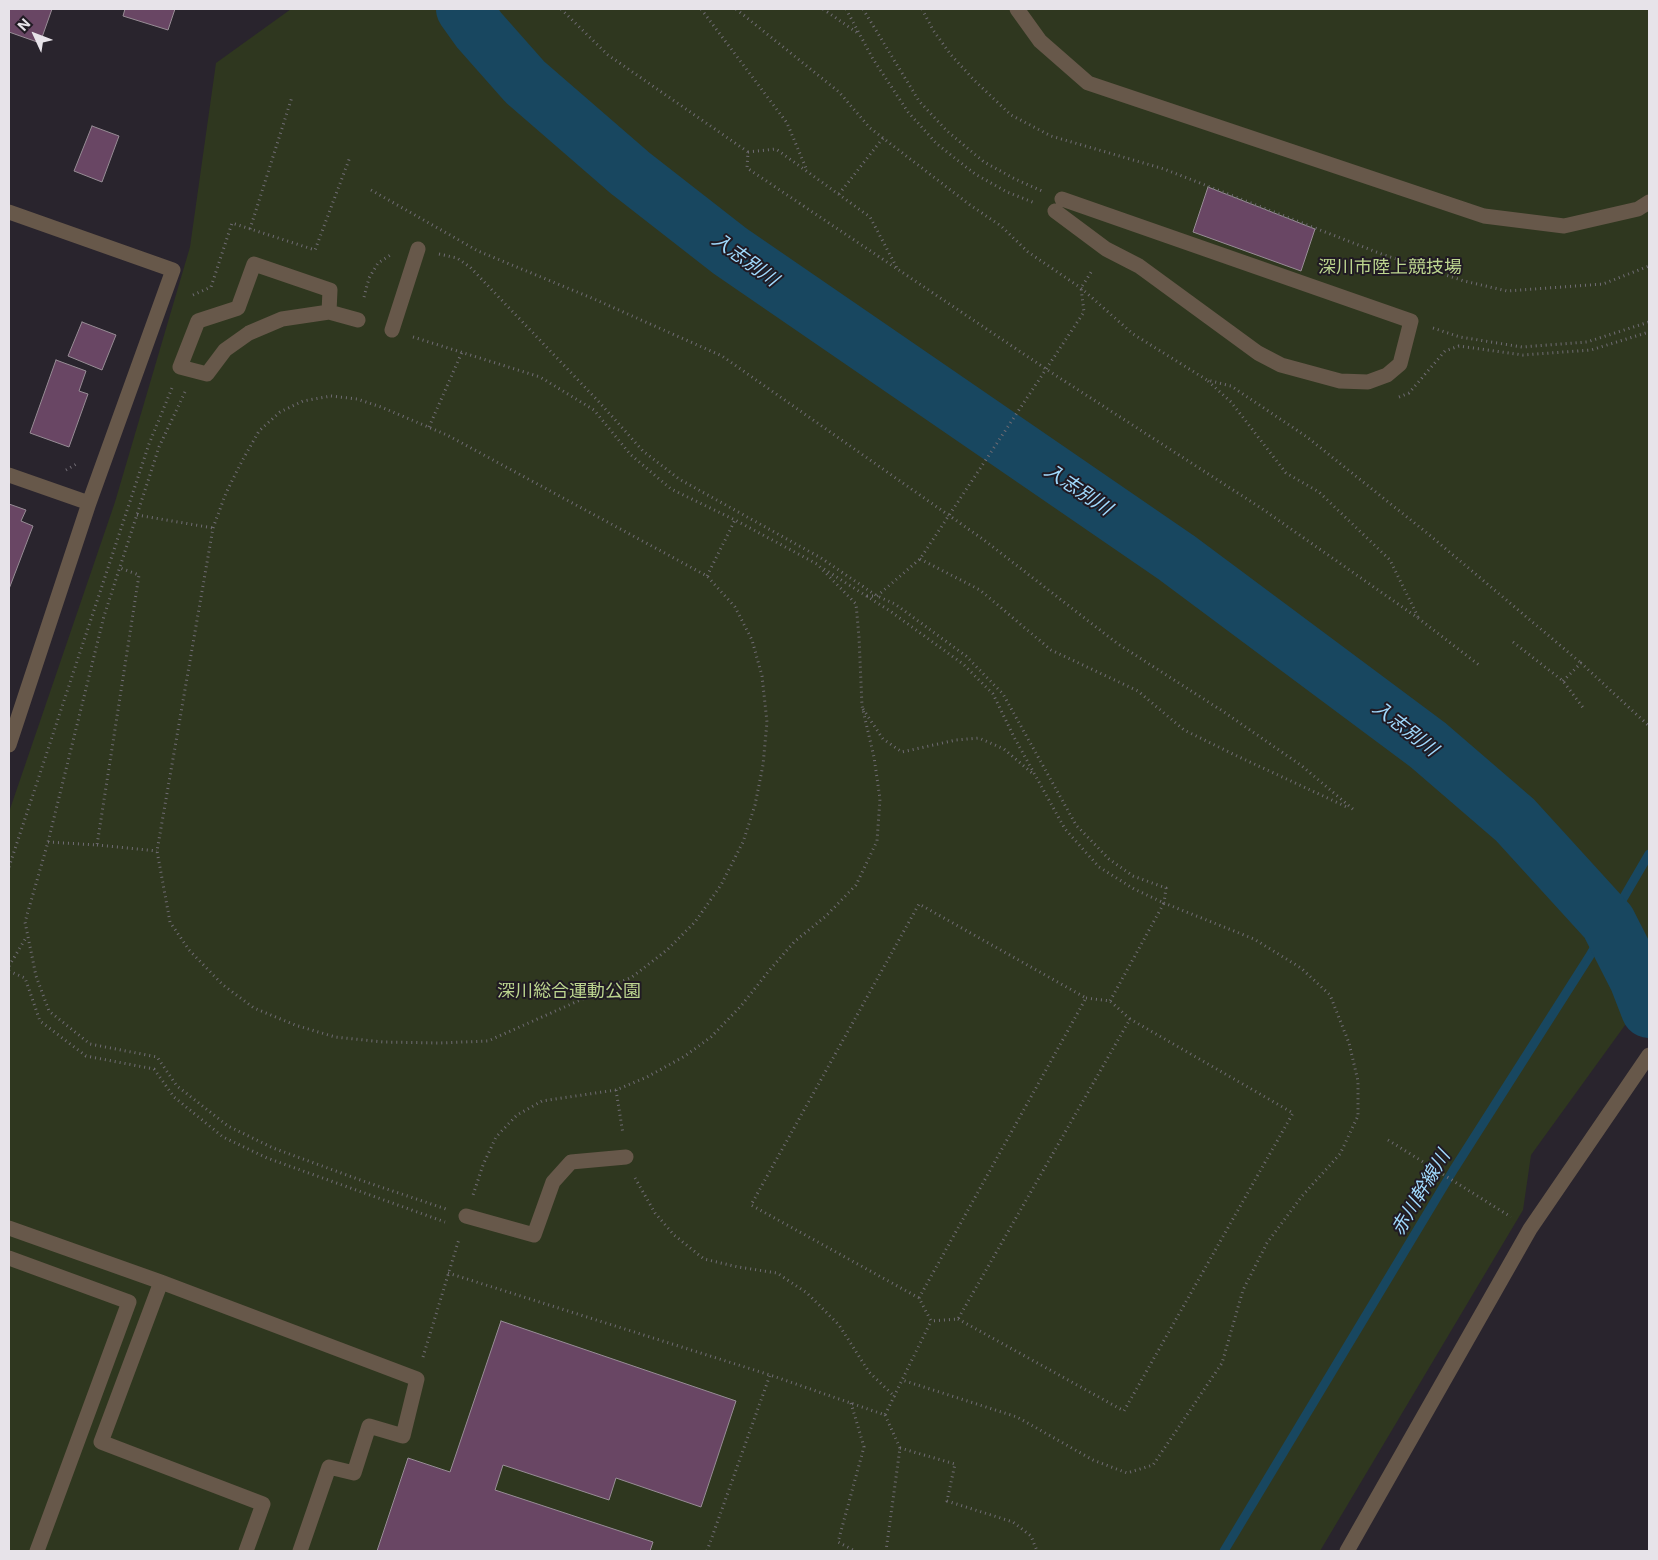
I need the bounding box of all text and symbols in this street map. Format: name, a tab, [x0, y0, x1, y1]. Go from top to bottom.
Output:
north arrow	[10, 10, 60, 60]
text: N	[14, 15, 34, 34]
water label: 入志別川	[708, 228, 782, 292]
park label: 深川市陸上競技場	[1318, 257, 1462, 279]
water label: 入志別川	[1040, 459, 1116, 521]
water label: 入志別川	[1368, 697, 1442, 761]
park label: 深川総合運動公園	[497, 981, 641, 1003]
water label: 赤川幹線川	[1387, 1146, 1455, 1240]

